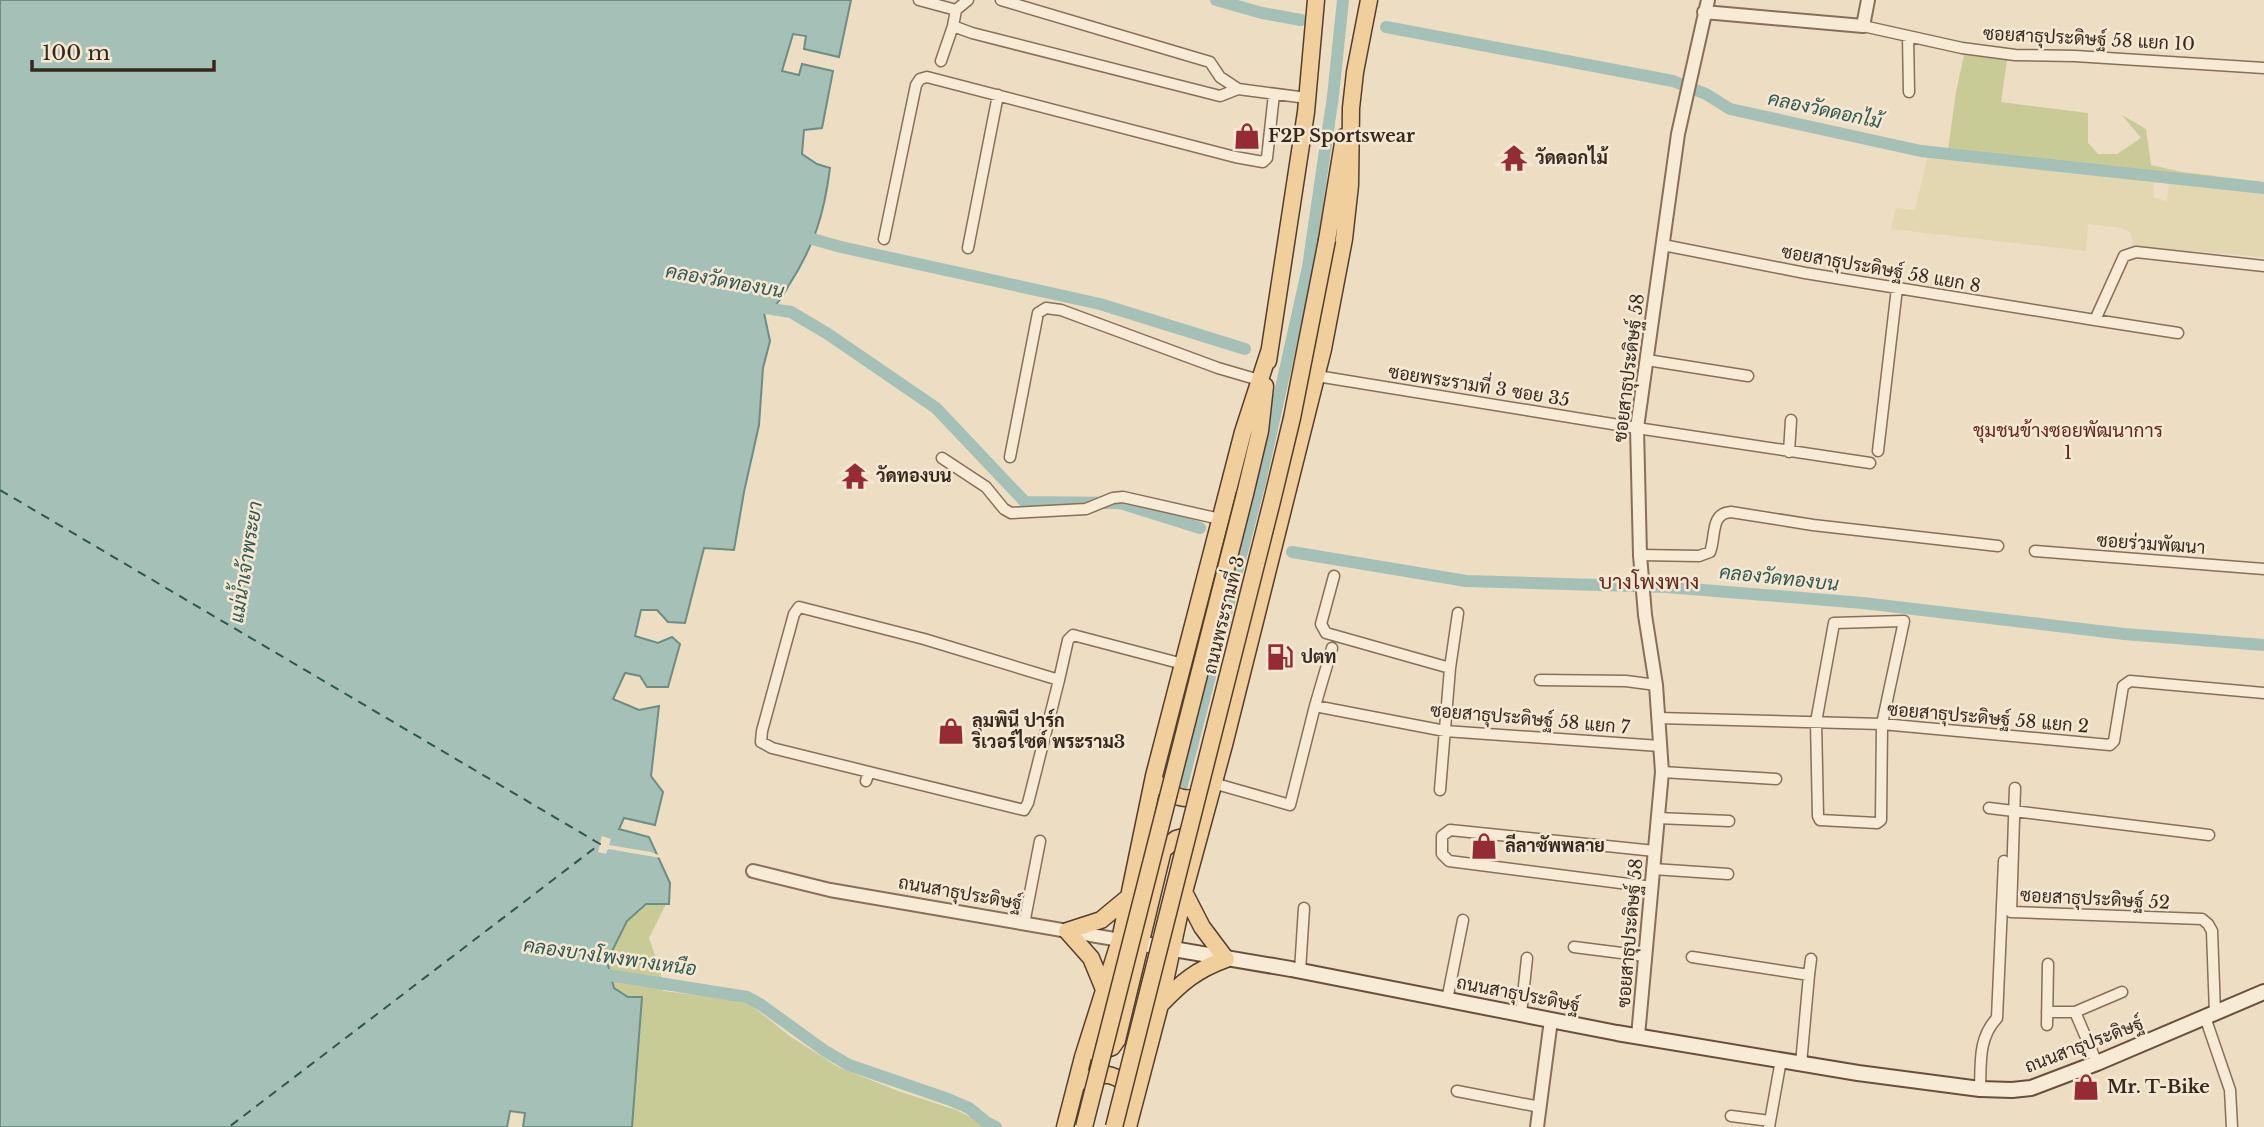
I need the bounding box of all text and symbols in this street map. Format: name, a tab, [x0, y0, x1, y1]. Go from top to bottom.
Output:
street label: ซอยสาธุประดิษฐ์ 58 แยก 10	[1982, 20, 2196, 57]
scale bar	[32, 28, 214, 72]
text: 100 m	[42, 40, 110, 66]
water label: คลองวัดดอกไม้	[1766, 86, 1887, 134]
shop icon: F2P Sportswear	[1232, 121, 1262, 151]
place label: F2P Sportswear	[1268, 125, 1415, 147]
temple icon: วัดดอกไม้	[1499, 143, 1529, 173]
place label: วัดดอกไม้	[1535, 145, 1609, 169]
street label: ซอยสาธุประดิษฐ์ 58 แยก 8	[1779, 239, 1983, 298]
water label: คลองวัดทองบน	[664, 259, 786, 303]
street label: ซอยสาธุประดิษฐ์ 58	[1607, 292, 1650, 444]
street label: ซอยพระรามที่ 3 ซอย 35	[1387, 356, 1572, 411]
district label: ชุมชนข้างซอยพัฒนาการ 1	[1973, 419, 2163, 464]
temple icon: วัดทองบน	[840, 461, 870, 491]
place label: วัดทองบน	[876, 465, 952, 487]
water label: แม่น้ำเจ้าพระยา	[221, 499, 267, 624]
street label: ซอยร่วมพัฒนา	[2096, 528, 2206, 559]
street label: ถนนพระรามที่ 3	[1194, 552, 1249, 676]
water label: คลองวัดทองบน	[1718, 560, 1840, 596]
district label: บางโพงพาง	[1599, 569, 1699, 595]
fuel station icon: ปตท	[1265, 642, 1295, 672]
place label: ปตท	[1301, 646, 1337, 668]
street label: ซอยสาธุประดิษฐ์ 58 แยก 2	[1886, 696, 2090, 739]
street label: ซอยสาธุประดิษฐ์ 58 แยก 7	[1429, 697, 1632, 740]
place label: ลุมพินี ปาร์ก ริเวอร์ไซด์ พระราม3	[971, 708, 1125, 753]
shop icon: ลุมพินี ปาร์ก ริเวอร์ไซด์ พระราม3	[936, 716, 966, 746]
shop icon: ลีลาซัพพลาย	[1469, 831, 1499, 861]
place label: ลีลาซัพพลาย	[1505, 833, 1605, 857]
street label: ซอยสาธุประดิษฐ์ 58	[1611, 857, 1648, 1009]
street label: ถนนสาธุประดิษฐ์	[896, 869, 1024, 916]
street label: ซอยสาธุประดิษฐ์ 52	[2019, 882, 2171, 915]
water label: คลองบางโพงพางเหนือ	[522, 932, 698, 981]
street label: ถนนสาธุประดิษฐ์	[1454, 969, 1582, 1018]
street label: ถนนสาธุประดิษฐ์	[2021, 1010, 2147, 1079]
shop icon: Mr. T-Bike	[2071, 1072, 2101, 1102]
place label: Mr. T-Bike	[2107, 1076, 2210, 1098]

